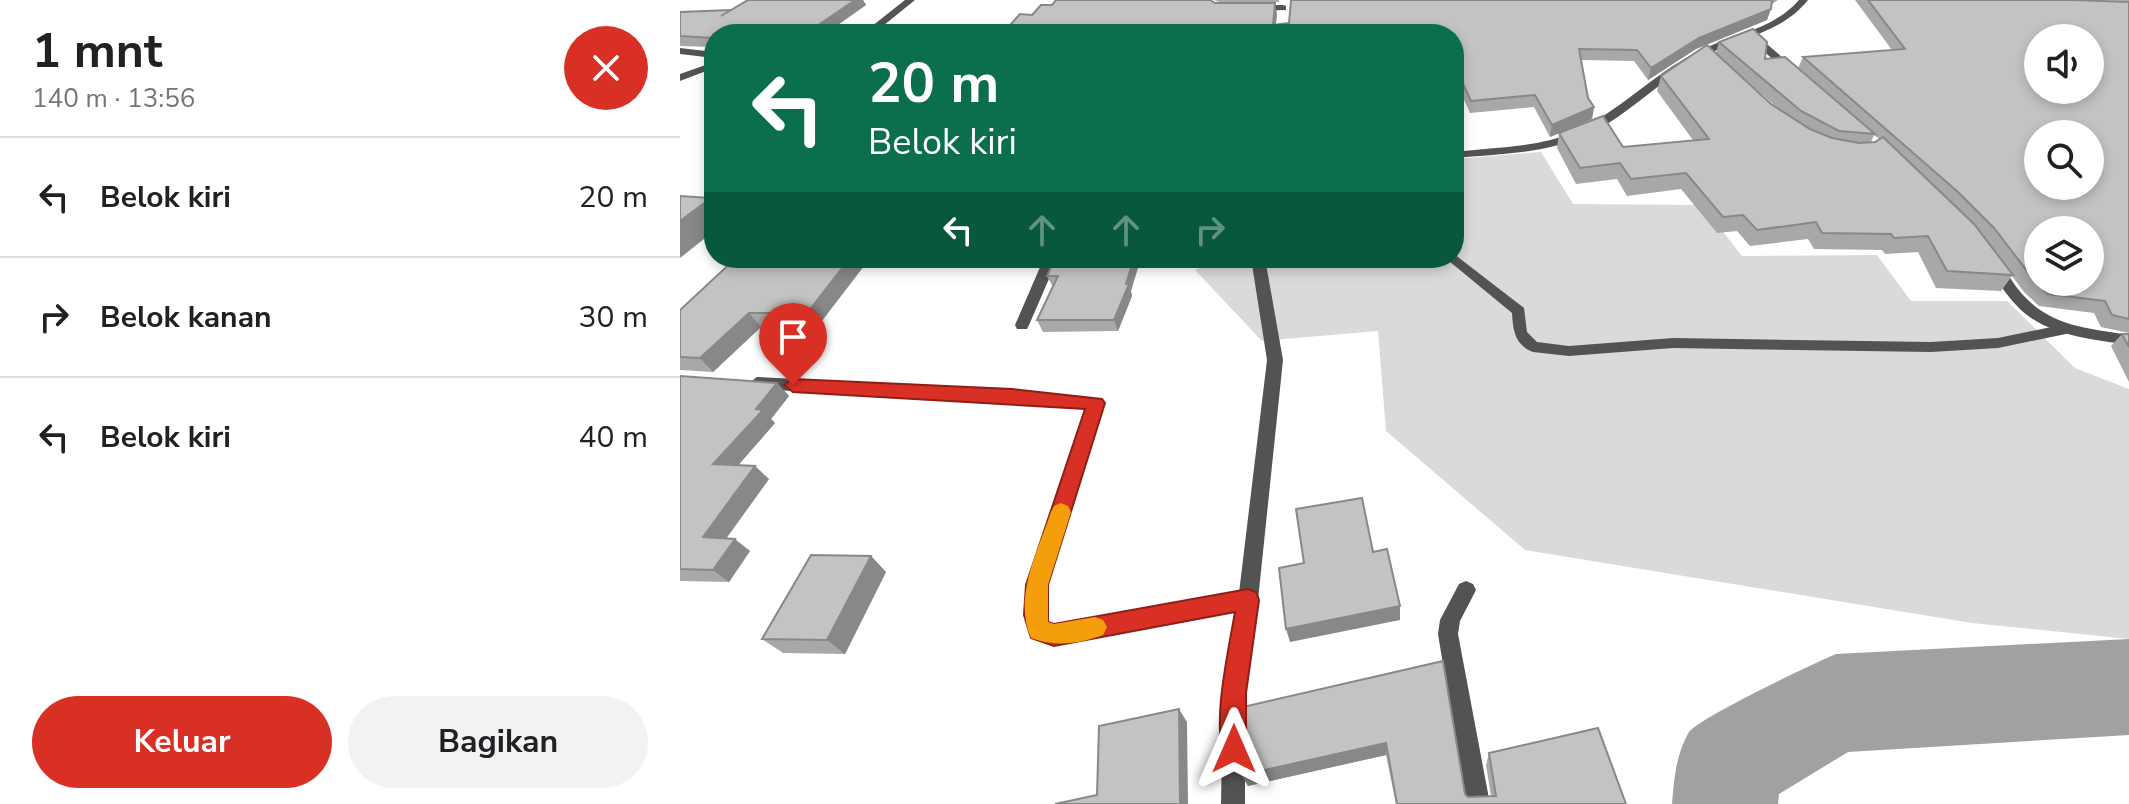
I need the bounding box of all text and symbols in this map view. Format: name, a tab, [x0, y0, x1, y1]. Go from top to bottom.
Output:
text: 1 mnt	[32, 18, 162, 84]
map controls	[2024, 24, 2104, 296]
button: sound	[2024, 24, 2104, 104]
button: close	[564, 26, 648, 110]
text: 20 m	[868, 45, 999, 122]
icon: left	[736, 56, 840, 160]
text: 140 m · 13:56	[32, 81, 195, 116]
text: Belok kiri	[868, 118, 1017, 167]
button: search	[2024, 120, 2104, 200]
icon: left	[32, 175, 76, 219]
text: Belok kiri	[100, 177, 231, 218]
text: 20 m	[579, 177, 648, 218]
icon: left	[936, 208, 980, 252]
icon: ahead	[1020, 208, 1064, 252]
icon: ahead	[1104, 208, 1148, 252]
icon: right	[1188, 208, 1232, 252]
button: layers	[2024, 216, 2104, 296]
icon: right	[32, 295, 76, 339]
text: Belok kanan	[100, 297, 272, 338]
text: 30 m	[579, 297, 648, 338]
pin	[759, 303, 827, 385]
icon: arrive	[771, 315, 815, 359]
icon: left	[32, 415, 76, 459]
text: Belok kiri	[100, 417, 231, 458]
text: 40 m	[579, 417, 648, 458]
button: Keluar	[32, 696, 332, 788]
button: Bagikan	[348, 696, 648, 788]
position arrow	[1192, 707, 1276, 791]

